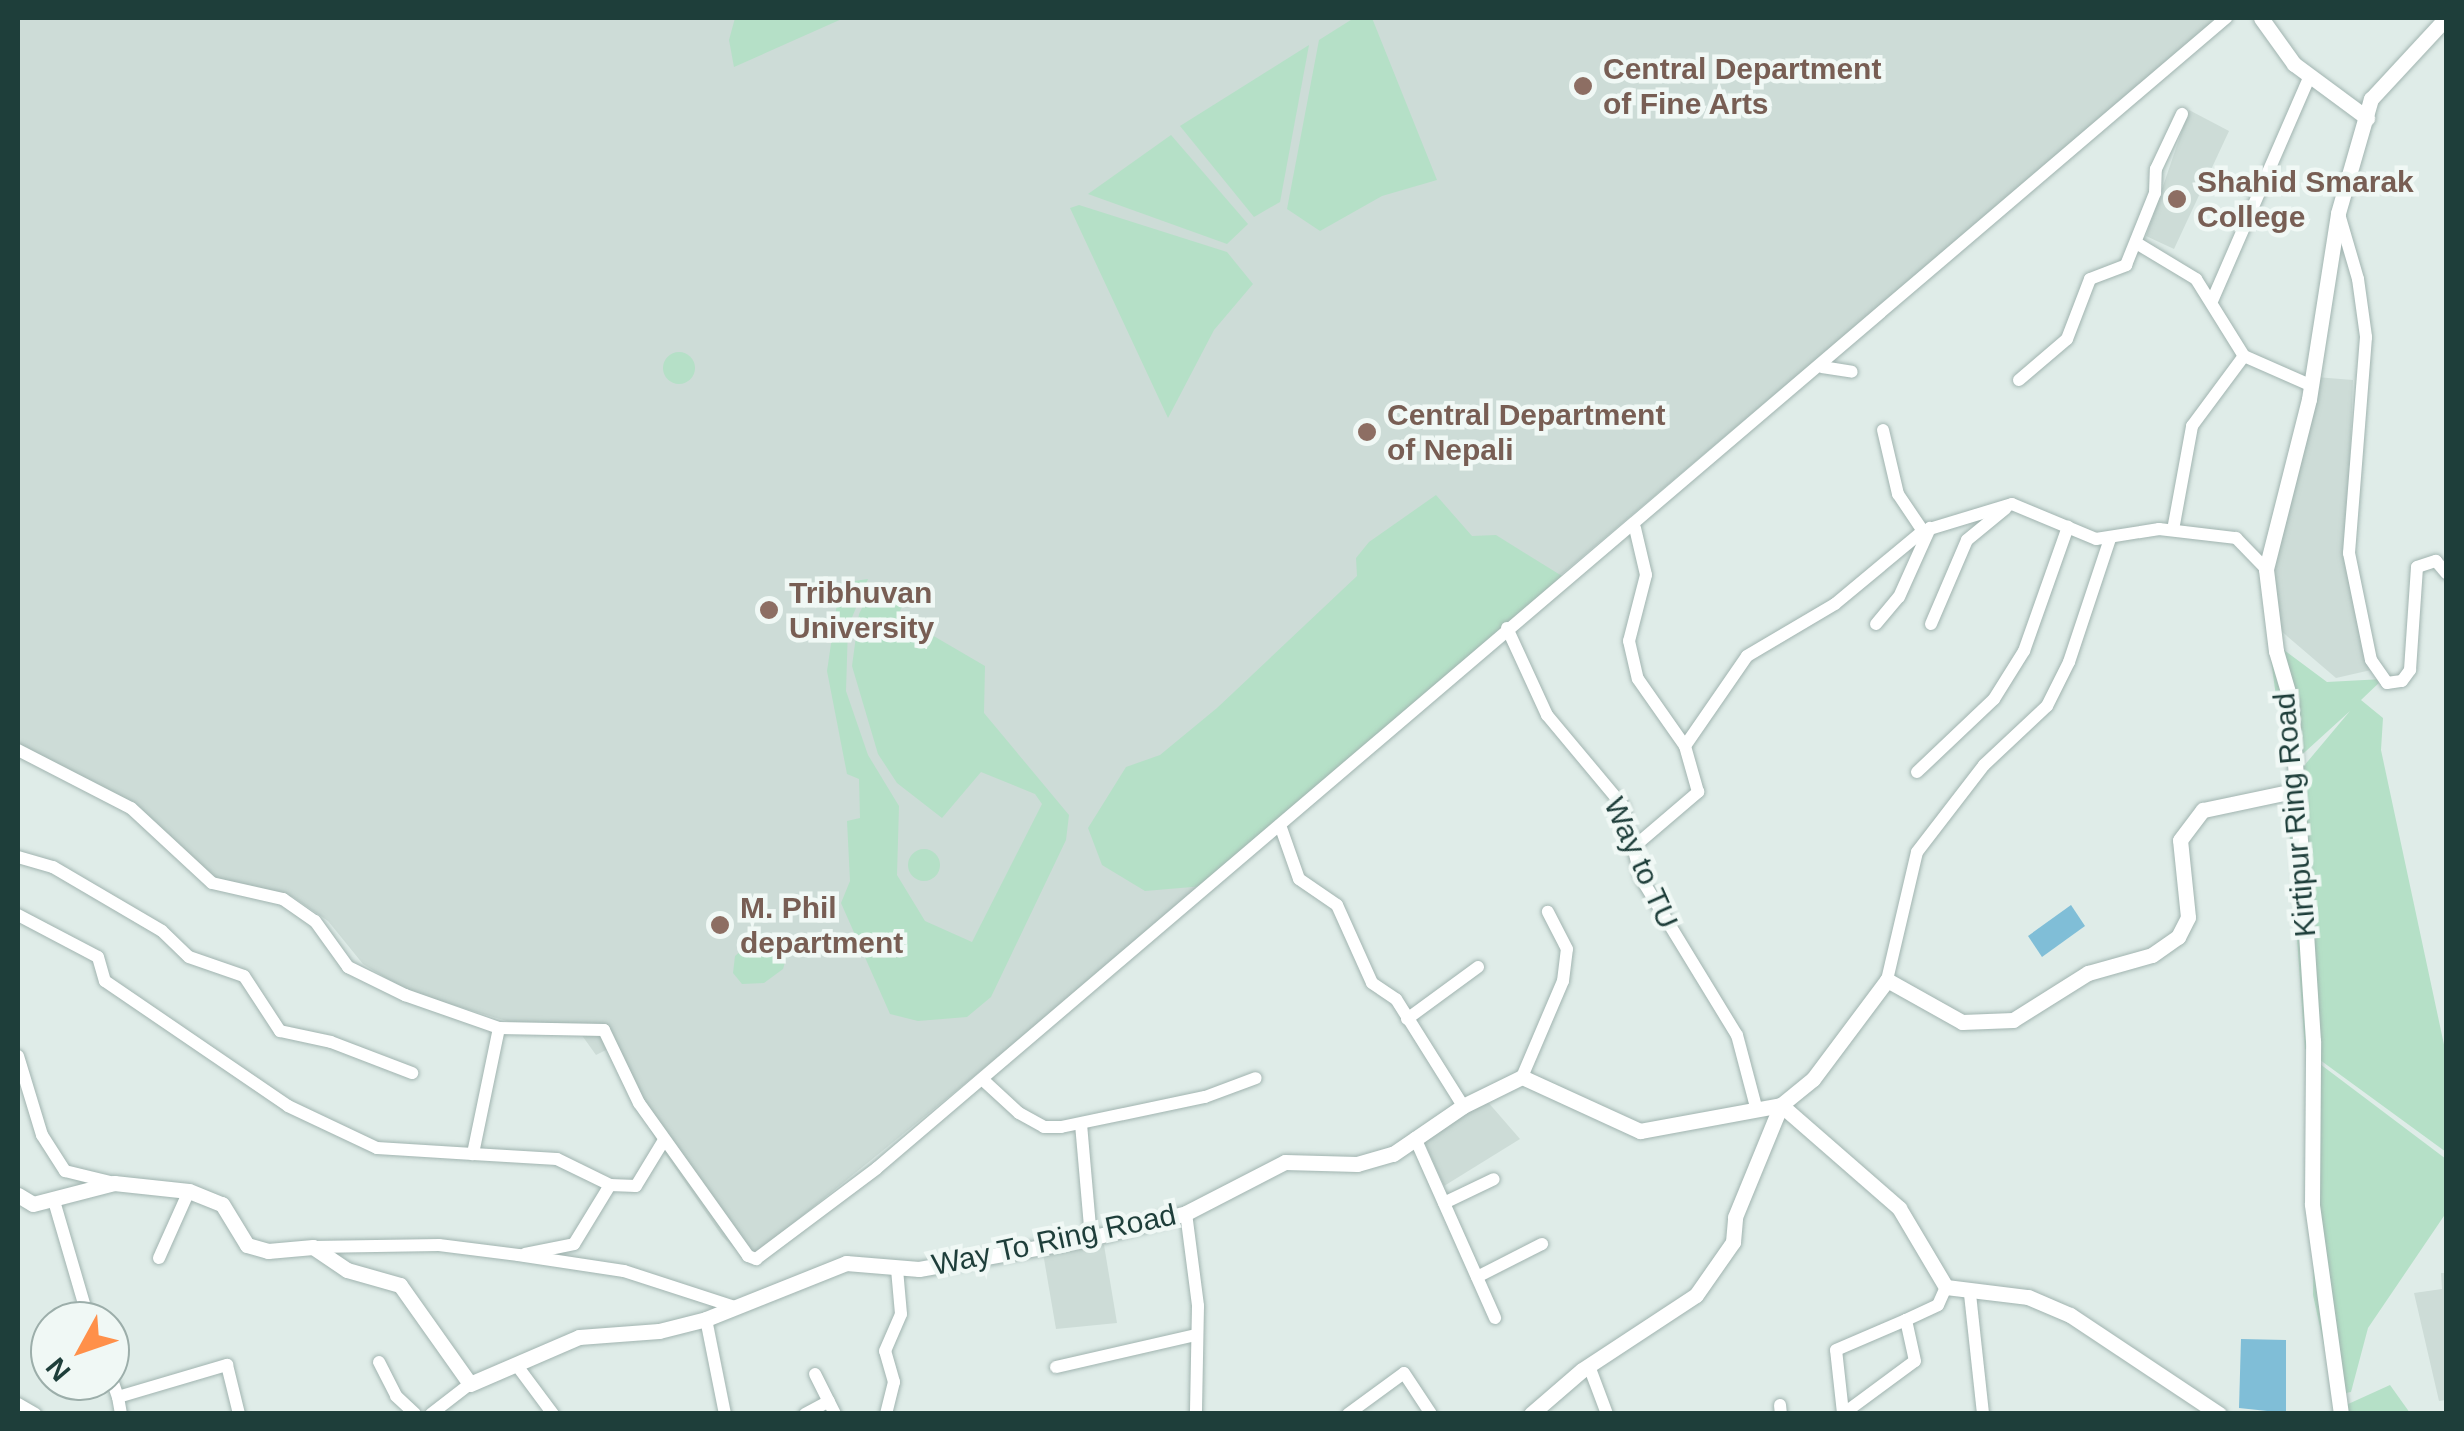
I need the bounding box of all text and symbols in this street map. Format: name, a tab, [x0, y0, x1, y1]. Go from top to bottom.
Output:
place label: Central Department of Fine Arts	[1603, 51, 1881, 122]
marker: Central Department of Fine Arts	[1572, 75, 1594, 97]
place label: Shahid Smarak College	[2197, 164, 2414, 234]
marker: Shahid Smarak College	[2166, 188, 2188, 210]
place label: Central Department of Nepali	[1387, 397, 1665, 468]
marker: Central Department of Nepali	[1356, 421, 1378, 443]
place label: Tribhuvan University	[789, 575, 934, 646]
marker: Tribhuvan University	[758, 599, 780, 621]
street label: Kirtipur Ring Road	[2266, 691, 2324, 939]
street label: Way to TU	[1596, 791, 1686, 935]
place label: M. Phil department	[740, 890, 903, 960]
marker: M. Phil department	[709, 914, 731, 936]
street label: Way To Ring Road	[928, 1197, 1180, 1283]
north arrow	[30, 1301, 130, 1401]
text: N	[40, 1352, 77, 1387]

